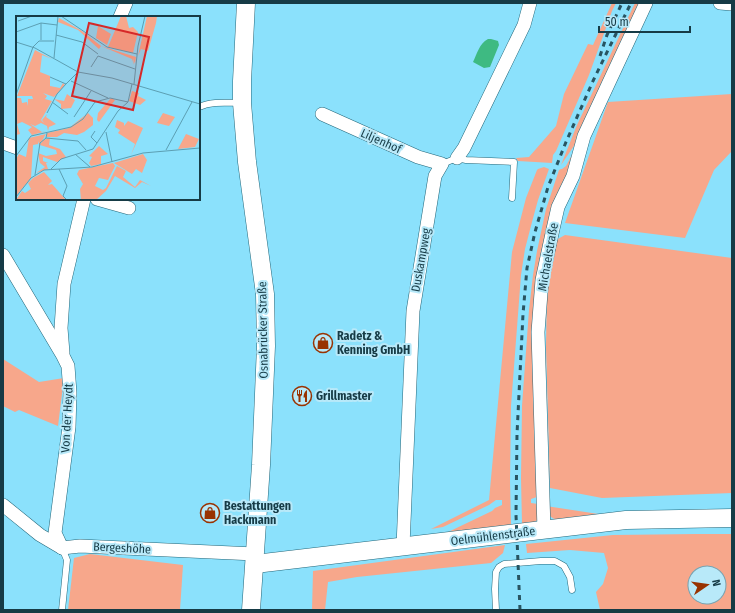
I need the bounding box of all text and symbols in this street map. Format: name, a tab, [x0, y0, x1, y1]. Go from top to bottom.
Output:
scale bar	[599, 8, 690, 34]
text: 50 m	[605, 15, 629, 29]
inset map	[16, 16, 200, 200]
street label: Liljenhof	[358, 126, 405, 157]
street label: Michaelstraße	[535, 222, 561, 292]
street label: Duskampweg	[408, 227, 434, 293]
street label: Osnabrücker Straße	[255, 281, 271, 379]
place label: Radetz & Kenning GmbH	[337, 329, 410, 357]
shop icon: Radetz & Kenning GmbH	[312, 332, 334, 354]
street label: Von der Heydt	[58, 383, 76, 453]
restaurant icon: Grillmaster	[291, 385, 313, 407]
place label: Grillmaster	[316, 389, 373, 403]
place label: Bestattungen Hackmann	[224, 499, 291, 527]
shop icon: Bestattungen Hackmann	[199, 502, 221, 524]
street label: Oelmühlenstraße	[450, 524, 536, 548]
street label: Bergeshöhe	[93, 539, 151, 557]
north arrow	[687, 565, 727, 605]
text: N	[709, 578, 723, 588]

